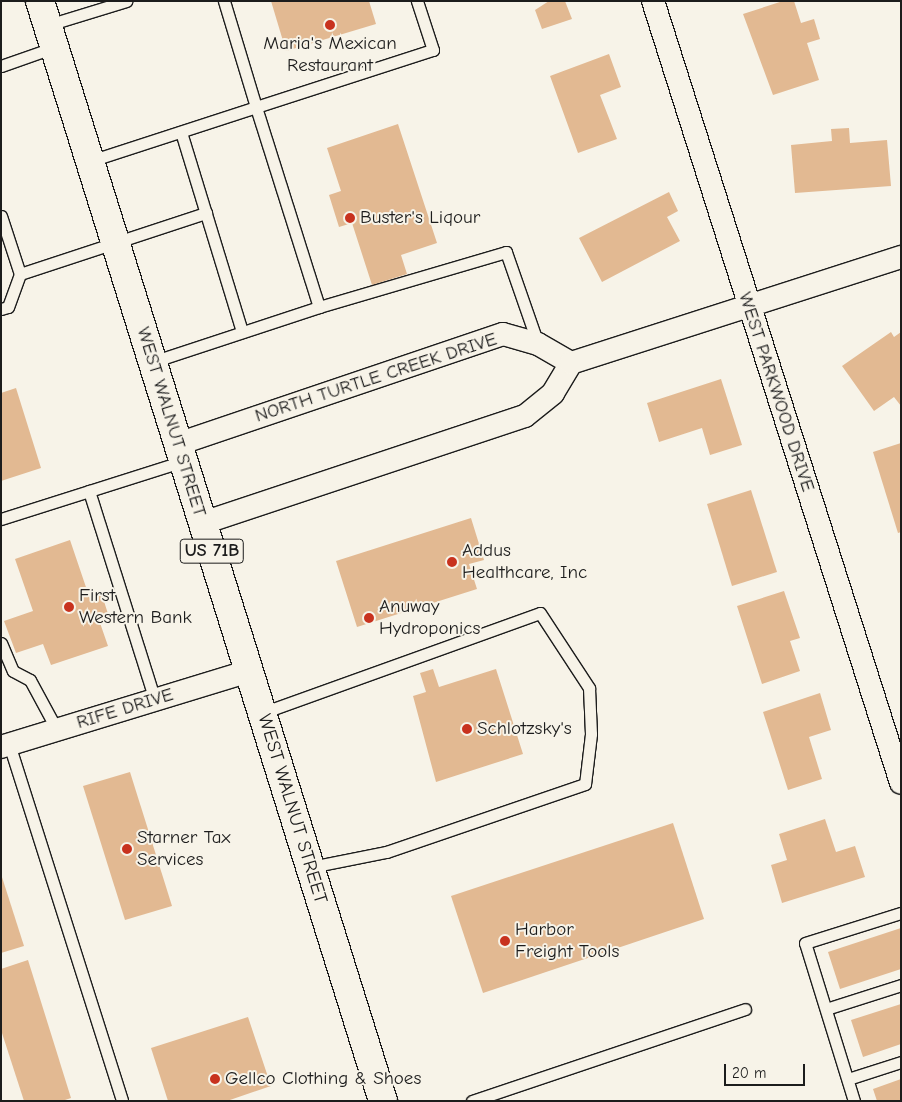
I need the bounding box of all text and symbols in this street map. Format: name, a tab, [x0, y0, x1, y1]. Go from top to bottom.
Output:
marker: Maria's Mexican Restaurant	[324, 19, 336, 31]
place label: Maria's Mexican Restaurant	[263, 33, 397, 77]
place label: Buster's Liqour	[360, 207, 480, 229]
marker: Buster's Liqour	[344, 212, 356, 224]
street label: WEST PARKWOOD DRIVE	[733, 289, 819, 495]
street label: WEST WALNUT STREET	[131, 324, 211, 520]
street label: NORTH TURTLE CREEK DRIVE	[252, 328, 500, 428]
road number: US 71B	[180, 536, 244, 566]
place label: Addus Healthcare, Inc	[462, 540, 587, 584]
marker: Addus Healthcare, Inc	[446, 556, 458, 568]
place label: First Western Bank	[79, 585, 192, 629]
place label: Anuway Hydroponics	[379, 596, 480, 640]
marker: First Western Bank	[63, 601, 75, 613]
marker: Anuway Hydroponics	[363, 612, 375, 624]
street label: RIFE DRIVE	[74, 683, 176, 735]
street label: WEST WALNUT STREET	[252, 711, 332, 907]
place label: Schlotzsky's	[477, 718, 572, 740]
marker: Schlotzsky's	[461, 723, 473, 735]
place label: Starner Tax Services	[137, 827, 231, 871]
marker: Starner Tax Services	[121, 843, 133, 855]
place label: Harbor Freight Tools	[515, 919, 619, 963]
marker: Harbor Freight Tools	[499, 935, 511, 947]
scale bar	[727, 1054, 808, 1086]
text: 20 m	[732, 1064, 766, 1082]
place label: Gellco Clothing & Shoes	[225, 1068, 421, 1090]
marker: Gellco Clothing & Shoes	[209, 1073, 221, 1085]

